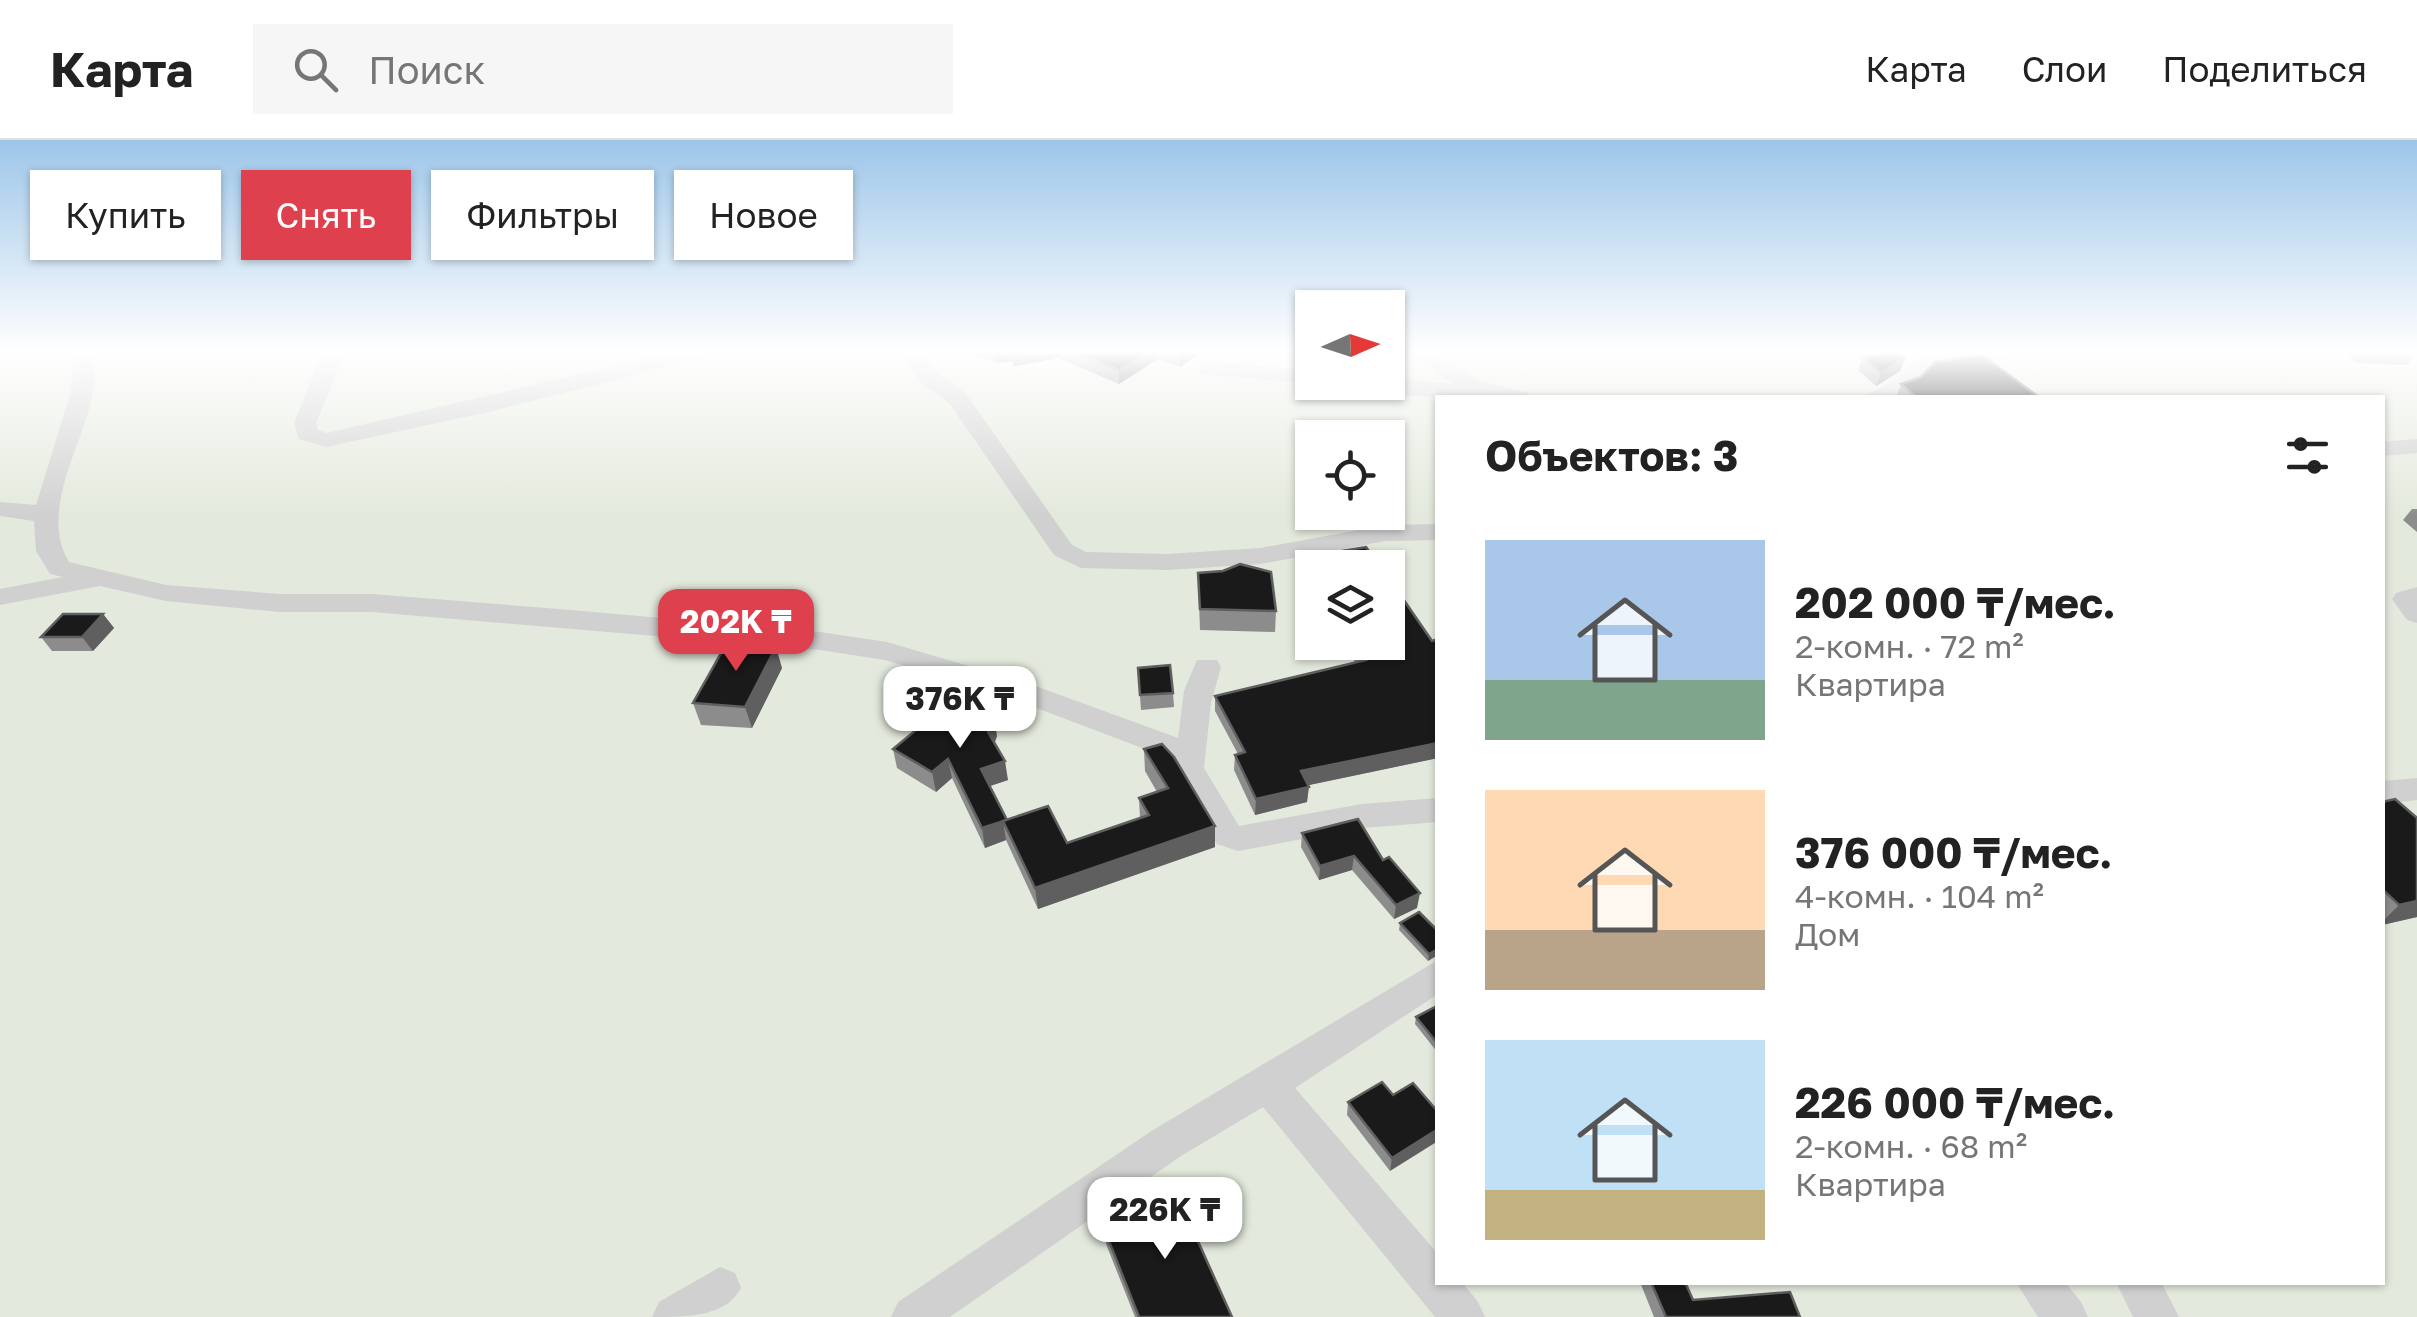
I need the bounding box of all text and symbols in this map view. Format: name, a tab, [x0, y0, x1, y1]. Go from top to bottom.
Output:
search box	[253, 24, 953, 114]
text: Карта	[50, 40, 193, 98]
icon: search	[288, 42, 343, 97]
text: Поиск	[368, 47, 485, 92]
text: Карта	[1865, 48, 1967, 90]
text: Слои	[2022, 48, 2107, 90]
text: Поделиться	[2162, 48, 2367, 90]
chip: Купить	[30, 170, 221, 260]
chip: Снять	[241, 170, 411, 260]
chip: Фильтры	[431, 170, 654, 260]
chip: Новое	[674, 170, 853, 260]
north arrow	[1295, 290, 1405, 400]
map controls	[1295, 290, 1405, 660]
button: locate	[1295, 420, 1405, 530]
icon: filters	[2280, 428, 2335, 483]
text: Объектов: 3	[1485, 430, 1738, 480]
button: layers	[1295, 550, 1405, 660]
text: 202 000 ₸/мес.	[1795, 577, 2116, 627]
icon: home	[1565, 580, 1685, 700]
pin: 202K ₸	[655, 589, 817, 674]
text: 202K ₸	[680, 602, 792, 640]
text: 2-комн. · 72 m²	[1795, 627, 2024, 665]
text: Квартира	[1795, 665, 1946, 703]
pin: 376K ₸	[879, 666, 1041, 751]
text: 376K ₸	[905, 679, 1015, 717]
text: 376 000 ₸/мес.	[1795, 827, 2112, 877]
icon: home	[1565, 830, 1685, 950]
text: 4-комн. · 104 m²	[1795, 877, 2044, 915]
text: Дом	[1795, 915, 1860, 953]
text: 226 000 ₸/мес.	[1795, 1077, 2115, 1127]
icon: home	[1565, 1080, 1685, 1200]
text: 2-комн. · 68 m²	[1795, 1127, 2027, 1165]
text: Квартира	[1795, 1165, 1946, 1203]
pin: 226K ₸	[1084, 1177, 1246, 1262]
text: 226K ₸	[1109, 1190, 1221, 1228]

